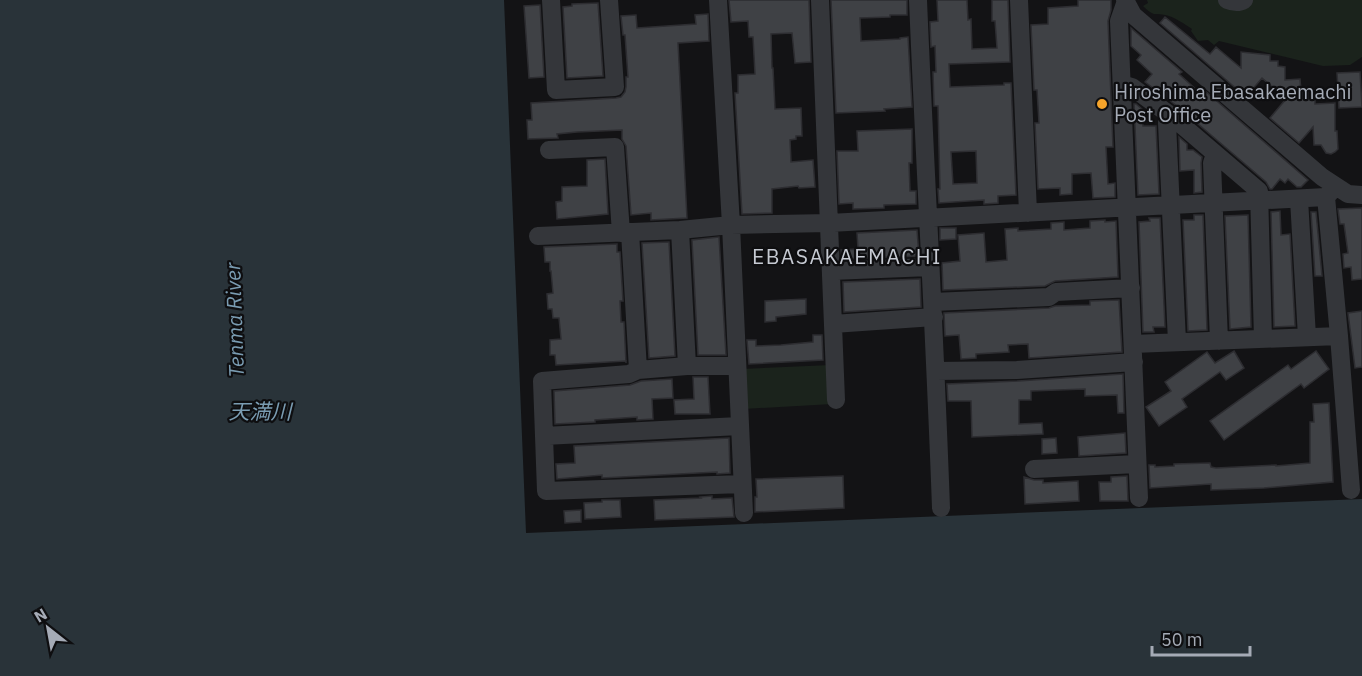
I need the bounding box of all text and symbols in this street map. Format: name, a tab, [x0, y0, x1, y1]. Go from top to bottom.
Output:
place label: Hiroshima Ebasakaemachi Post Office	[1114, 78, 1352, 128]
marker: Hiroshima Ebasakaemachi Post Office	[1095, 97, 1109, 111]
district label: EBASAKAEMACHI	[752, 242, 942, 270]
water label: Tenma River	[218, 261, 250, 378]
water label: 天満川	[229, 397, 293, 425]
north arrow	[18, 598, 78, 658]
text: N	[30, 604, 50, 627]
scale bar	[1152, 619, 1250, 657]
text: 50 m	[1161, 628, 1203, 651]

